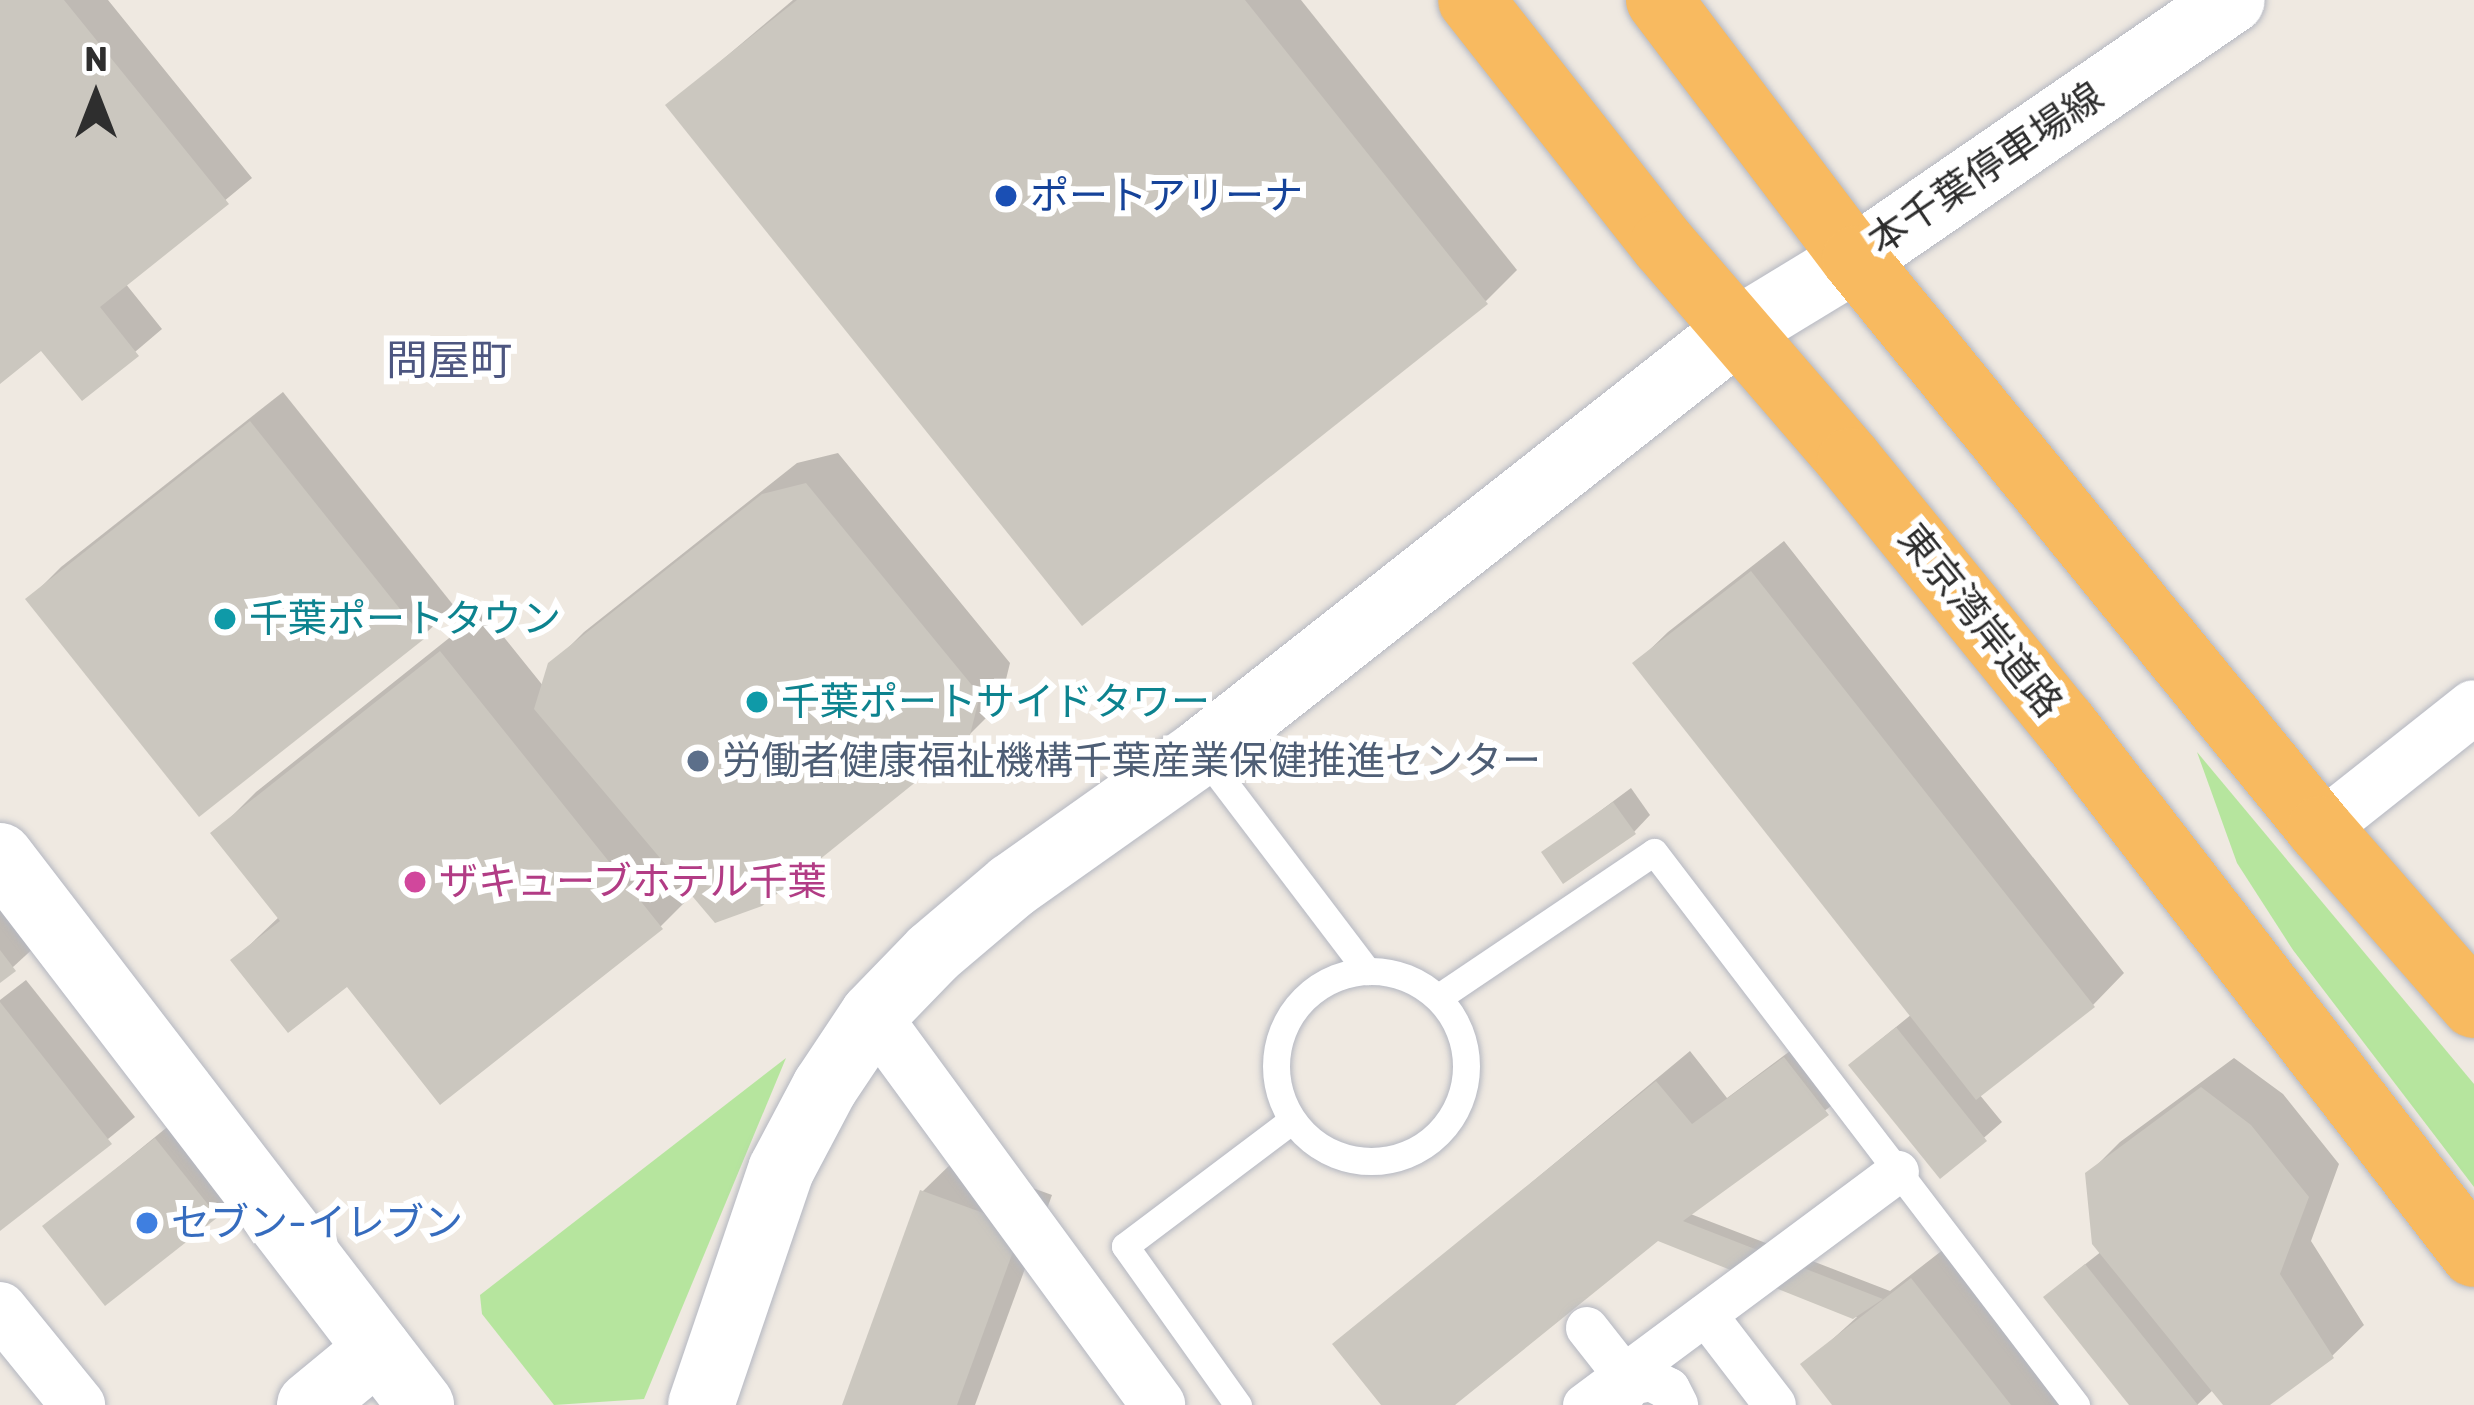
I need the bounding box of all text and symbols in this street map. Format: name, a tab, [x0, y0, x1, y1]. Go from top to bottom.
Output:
north arrow	[36, 36, 156, 156]
text: N	[84, 40, 108, 79]
street label: 本千葉停車場線	[1860, 73, 2112, 265]
place label: ポートアリーナ	[1030, 173, 1303, 219]
marker: ポートアリーナ	[993, 183, 1019, 209]
district label: 問屋町	[386, 336, 512, 386]
street label: 東京湾岸道路	[1888, 515, 2072, 727]
place label: 千葉ポートタウン	[249, 596, 561, 642]
marker: 千葉ポートタウン	[212, 606, 238, 632]
place label: 千葉ポートサイドタワー	[781, 679, 1210, 725]
marker: 千葉ポートサイドタワー	[744, 689, 770, 715]
place label: 労働者健康福祉機構千葉産業保健推進センター	[722, 738, 1541, 784]
marker: 労働者健康福祉機構千葉産業保健推進センター	[685, 748, 711, 774]
place label: ザキューブホテル千葉	[439, 859, 829, 905]
marker: ザキューブホテル千葉	[402, 869, 428, 895]
place label: セブン-イレブン	[171, 1200, 463, 1246]
marker: セブン-イレブン	[134, 1210, 160, 1236]

